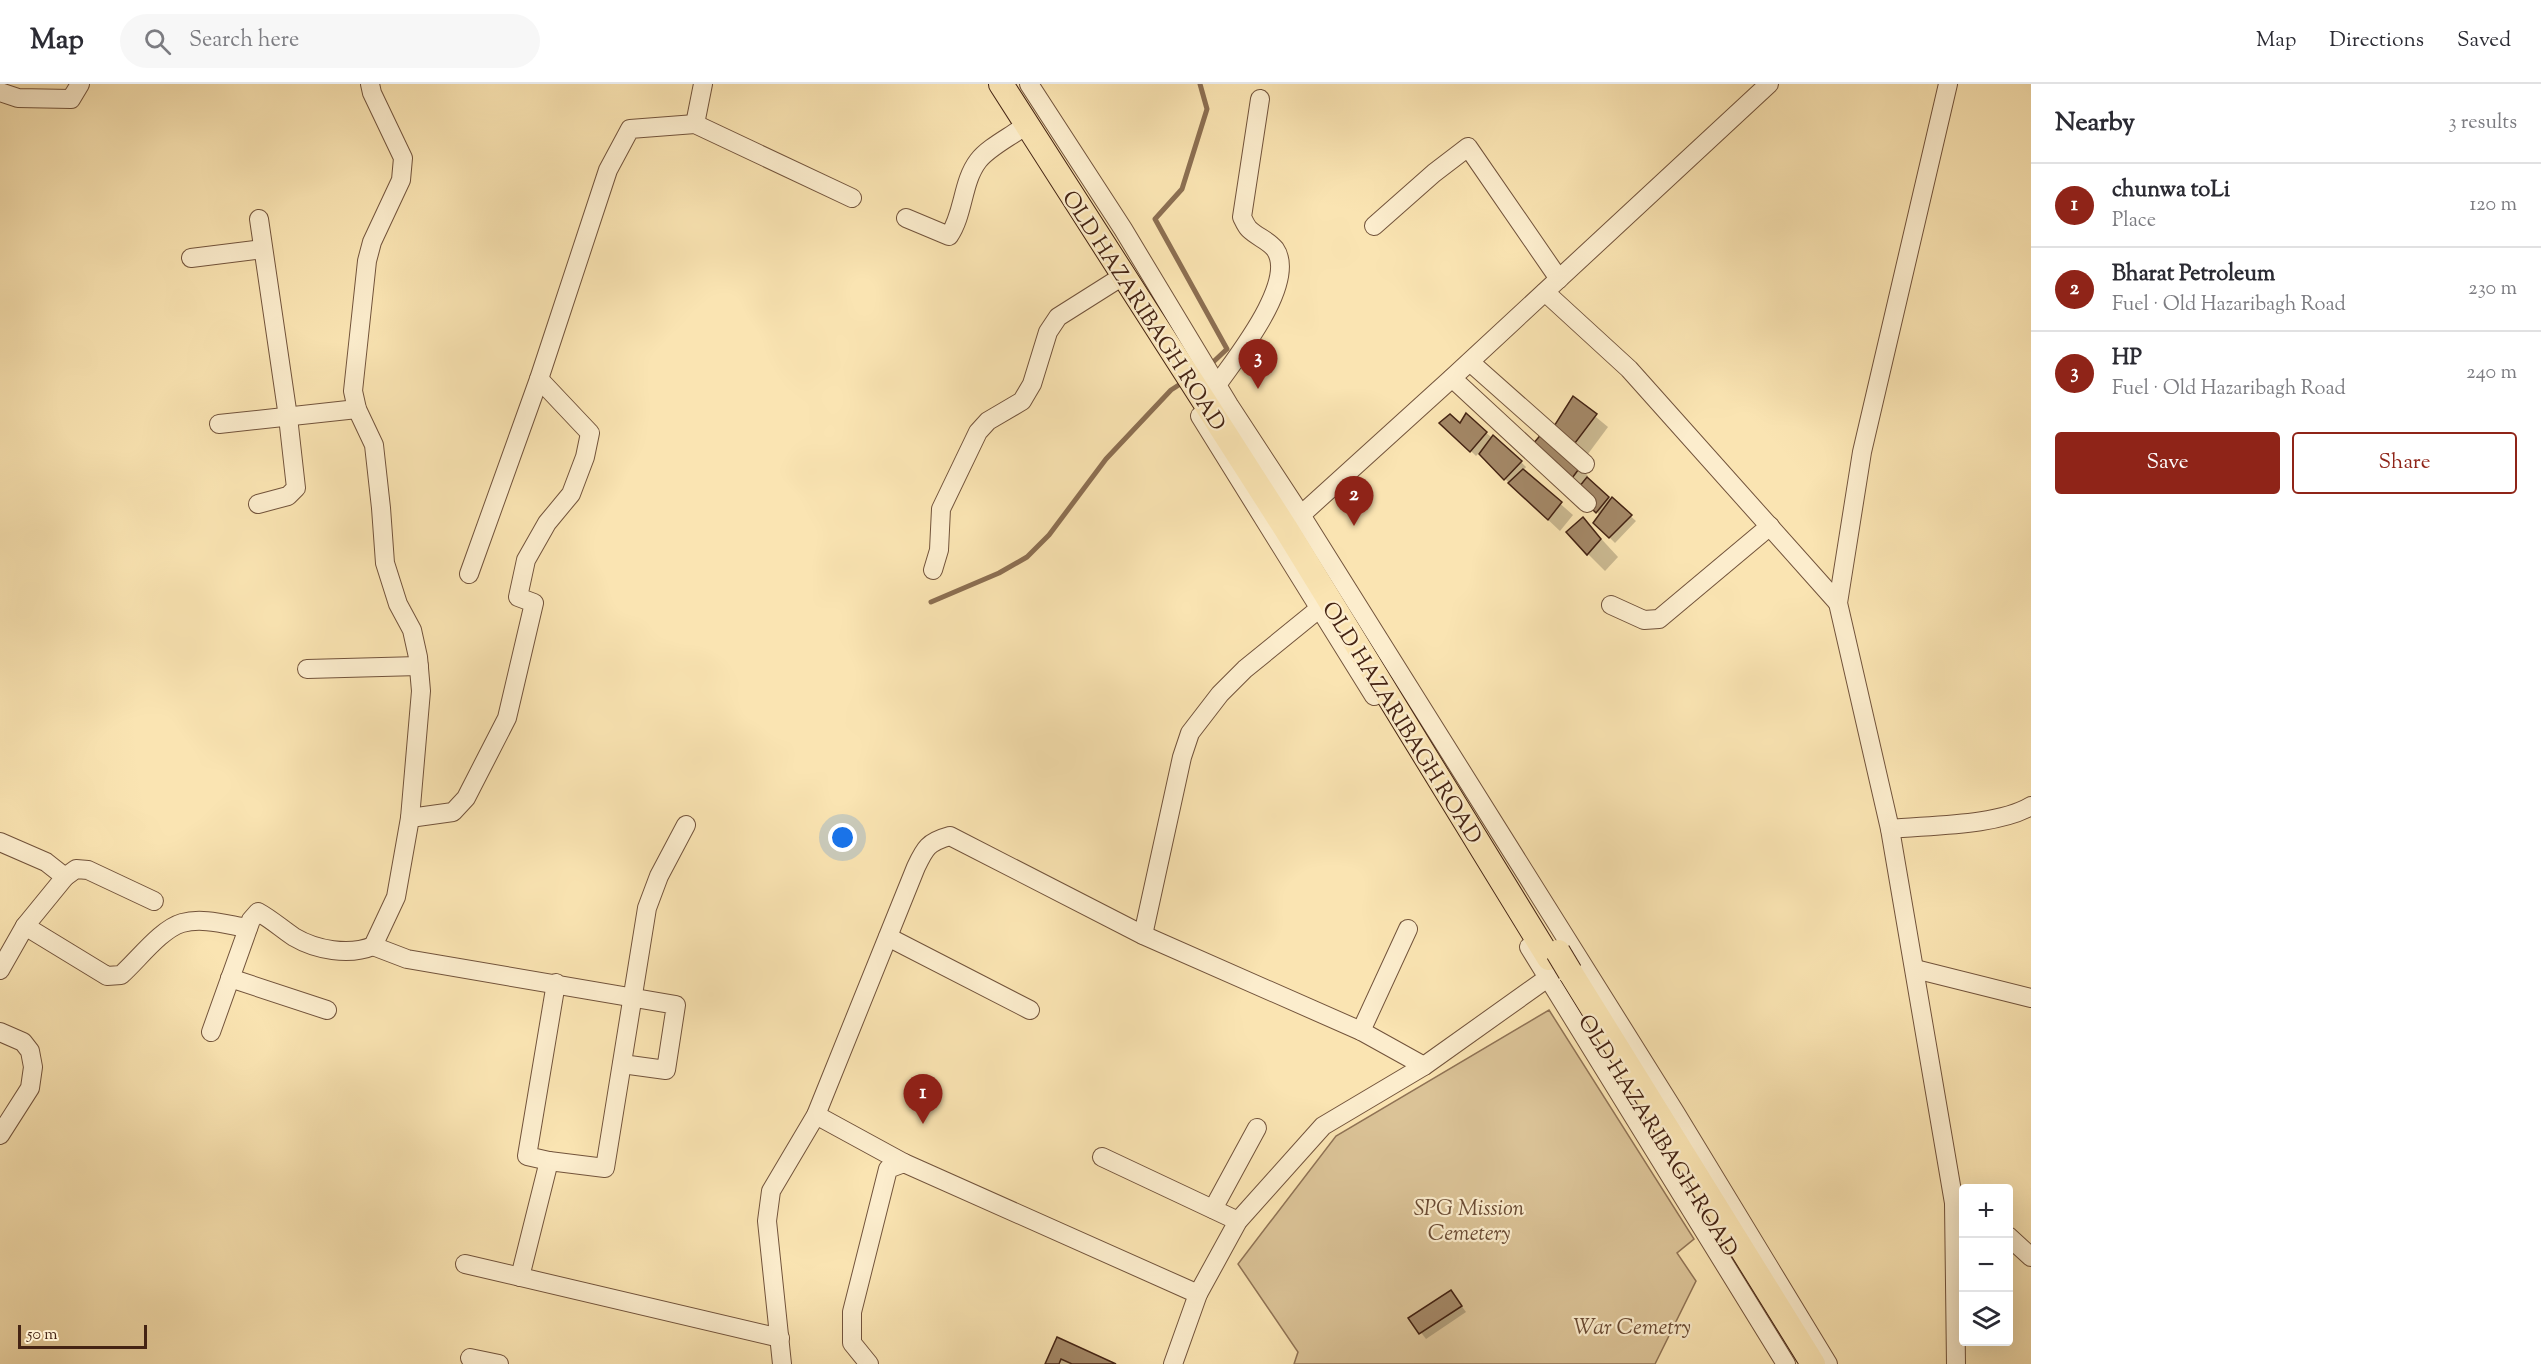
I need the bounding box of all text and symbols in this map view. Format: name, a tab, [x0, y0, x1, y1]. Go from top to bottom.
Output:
search box	[120, 14, 540, 68]
text: Map	[30, 21, 84, 61]
icon: search	[141, 25, 174, 58]
text: Search here	[189, 25, 299, 57]
text: Map	[2256, 26, 2296, 56]
text: Directions	[2329, 26, 2424, 56]
text: Saved	[2457, 26, 2511, 56]
text: Nearby	[2055, 105, 2135, 142]
text: 3 results	[2448, 109, 2517, 138]
text: chunwa toLi	[2112, 175, 2230, 207]
street label: OLD HAZARIBAGH ROAD	[1053, 185, 1232, 438]
text: 1	[2071, 191, 2078, 220]
text: 120 m	[2469, 191, 2517, 220]
text: Place	[2112, 207, 2156, 236]
text: Bharat Petroleum	[2112, 259, 2275, 291]
text: 2	[2070, 275, 2079, 304]
text: 230 m	[2468, 275, 2517, 304]
text: Fuel · Old Hazaribagh Road	[2112, 291, 2346, 320]
pin: 3	[1238, 340, 1278, 389]
text: HP	[2112, 343, 2142, 375]
text: 3	[2070, 359, 2079, 388]
text: 240 m	[2466, 359, 2517, 388]
text: Fuel · Old Hazaribagh Road	[2112, 375, 2346, 404]
button: Save	[2055, 432, 2280, 494]
button: Share	[2292, 432, 2517, 494]
pin: 2	[1334, 476, 1374, 526]
street label: OLD HAZARIBAGH ROAD	[1312, 596, 1488, 851]
your location	[828, 823, 857, 852]
street label: OLD HAZARIBAGH ROAD	[1568, 1009, 1744, 1264]
pin: 1	[904, 1074, 942, 1124]
map controls	[1959, 1184, 2013, 1346]
button: +	[1959, 1184, 2013, 1238]
park label: SPG Mission Cemetery	[1414, 1194, 1525, 1251]
button: −	[1959, 1238, 2013, 1292]
button: layers	[1959, 1292, 2013, 1346]
park label: War Cemetry	[1573, 1313, 1691, 1345]
scale bar	[18, 1322, 147, 1350]
text: 50 m	[27, 1324, 58, 1347]

